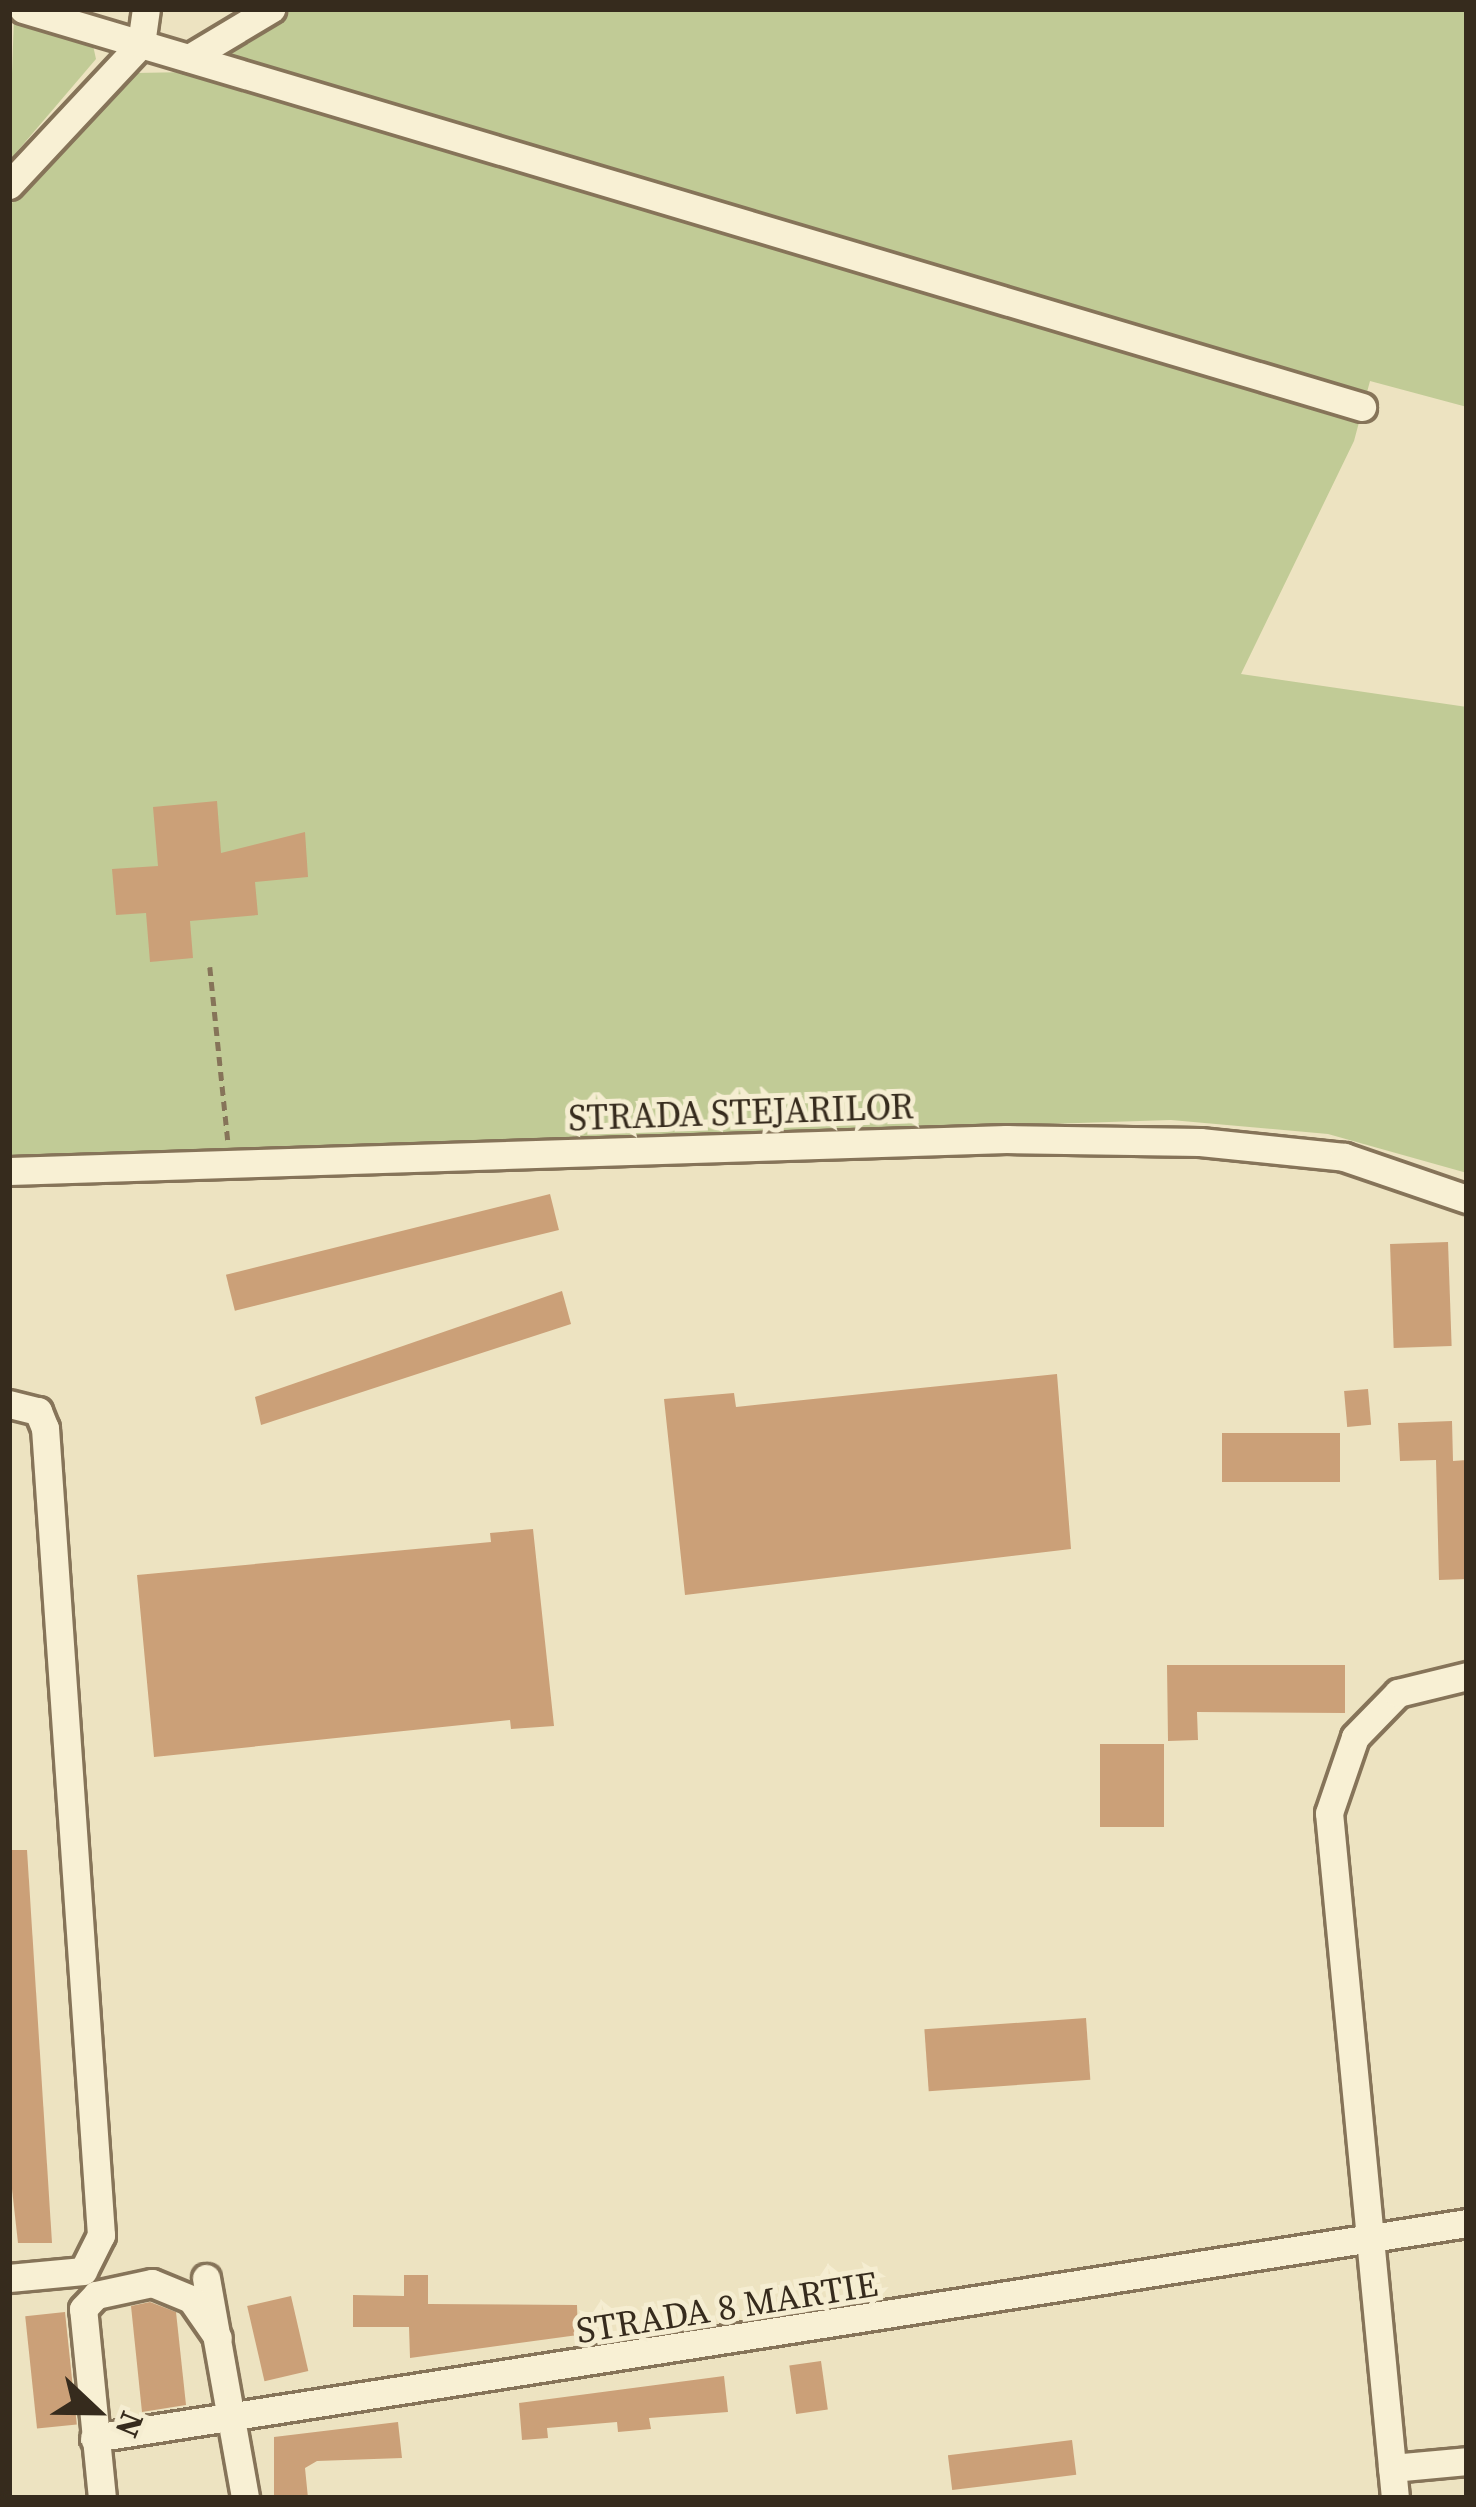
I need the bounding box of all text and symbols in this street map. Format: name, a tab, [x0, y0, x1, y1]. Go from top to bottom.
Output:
street label: STRADA STEJARILOR	[568, 1084, 914, 1140]
street label: STRADA 8 MARTIE	[573, 2262, 881, 2352]
north arrow	[36, 2351, 156, 2471]
text: N	[104, 2405, 155, 2444]

